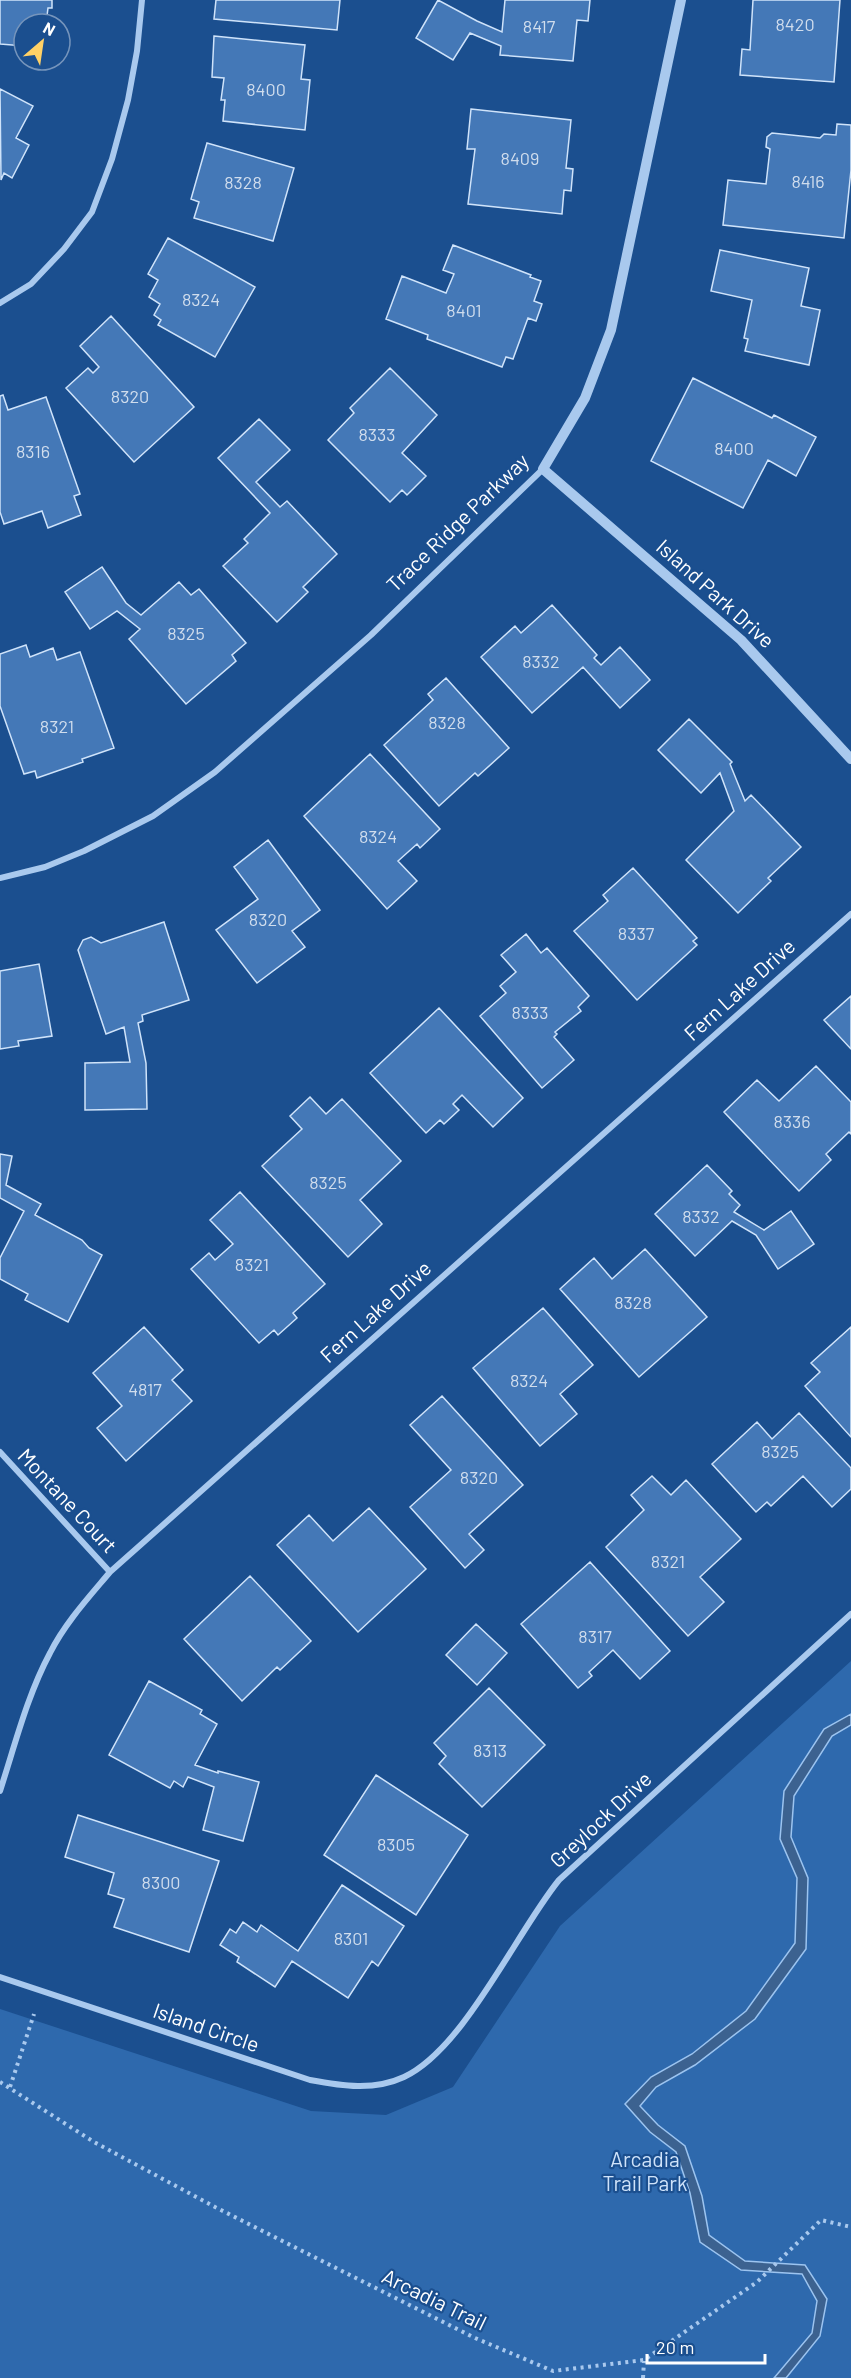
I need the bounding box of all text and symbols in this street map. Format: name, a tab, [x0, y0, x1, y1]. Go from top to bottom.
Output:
north arrow	[12, 12, 72, 72]
house number: 8420	[775, 13, 815, 35]
house number: 8417	[523, 15, 556, 37]
text: N	[40, 18, 59, 39]
house number: 8400	[246, 78, 286, 100]
house number: 8409	[501, 147, 539, 169]
house number: 8416	[791, 170, 825, 192]
house number: 8328	[224, 171, 262, 193]
house number: 8324	[182, 288, 220, 310]
house number: 8401	[446, 299, 482, 321]
house number: 8320	[111, 385, 149, 407]
house number: 8333	[358, 423, 396, 445]
house number: 8400	[714, 437, 754, 459]
house number: 8316	[16, 440, 50, 462]
street label: Trace Ridge Parkway	[381, 447, 534, 596]
street label: Island Park Drive	[652, 533, 780, 652]
house number: 8325	[167, 622, 205, 644]
house number: 8332	[522, 650, 560, 672]
house number: 8328	[428, 711, 466, 733]
house number: 8321	[40, 715, 74, 737]
house number: 8324	[359, 825, 397, 847]
house number: 8320	[249, 908, 287, 930]
house number: 8337	[618, 922, 655, 944]
street label: Fern Lake Drive	[678, 933, 800, 1045]
house number: 8333	[511, 1001, 549, 1023]
house number: 8336	[773, 1110, 811, 1132]
house number: 8325	[309, 1171, 347, 1193]
house number: 8332	[682, 1205, 720, 1227]
house number: 8321	[235, 1253, 269, 1275]
street label: Fern Lake Drive	[314, 1255, 436, 1367]
house number: 8328	[614, 1291, 652, 1313]
house number: 8324	[510, 1369, 548, 1391]
house number: 4817	[128, 1378, 162, 1400]
house number: 8325	[761, 1440, 799, 1462]
street label: Montane Court	[13, 1443, 123, 1557]
house number: 8320	[460, 1466, 498, 1488]
house number: 8321	[651, 1550, 685, 1572]
house number: 8317	[578, 1625, 612, 1647]
house number: 8313	[473, 1739, 507, 1761]
street label: Greylock Drive	[544, 1766, 656, 1872]
house number: 8305	[377, 1833, 415, 1855]
house number: 8300	[142, 1871, 181, 1893]
house number: 8301	[334, 1927, 368, 1949]
street label: Island Circle	[150, 1997, 263, 2056]
park label: Arcadia Trail Park	[603, 2146, 687, 2195]
street label: Arcadia Trail	[378, 2263, 491, 2335]
scale bar	[647, 2327, 766, 2365]
text: 20 m	[656, 2336, 694, 2358]

